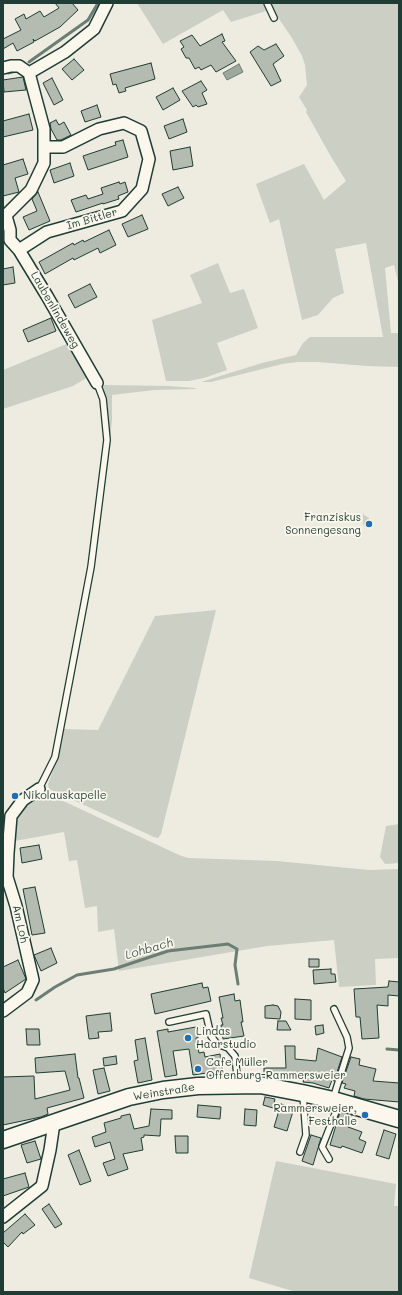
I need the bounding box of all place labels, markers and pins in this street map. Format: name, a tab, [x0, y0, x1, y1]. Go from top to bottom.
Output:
place label: Franziskus Sonnengesang	[285, 511, 361, 537]
marker: Franziskus Sonnengesang	[364, 519, 374, 529]
place label: Nikolauskapelle	[23, 789, 106, 803]
marker: Nikolauskapelle	[10, 791, 20, 801]
place label: Lindas Haarstudio	[196, 1025, 256, 1051]
marker: Lindas Haarstudio	[183, 1033, 193, 1043]
place label: Cafe Müller Offenburg-Rammersweier	[206, 1056, 346, 1082]
marker: Cafe Müller Offenburg-Rammersweier	[193, 1064, 203, 1074]
place label: Rammersweier, Festhalle	[274, 1102, 357, 1128]
marker: Rammersweier, Festhalle	[360, 1110, 370, 1120]

